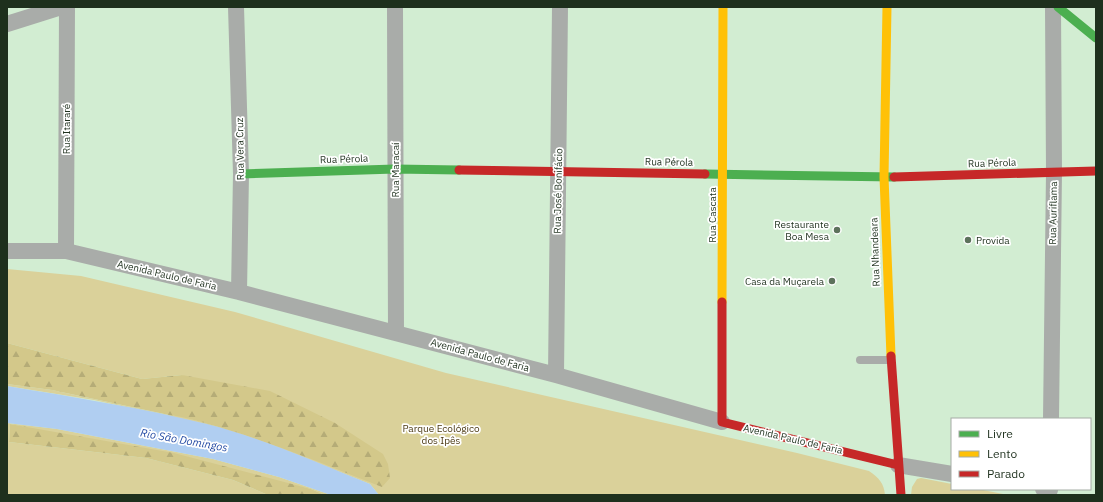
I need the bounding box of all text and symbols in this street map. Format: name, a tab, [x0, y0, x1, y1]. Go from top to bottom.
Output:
street label: Rua Itararé	[60, 103, 73, 154]
street label: Rua Vera Cruz	[233, 117, 247, 180]
street label: Rua Maracaí	[389, 142, 402, 198]
street label: Rua José Bonifácio	[551, 148, 565, 234]
street label: Rua Pérola	[320, 152, 369, 166]
street label: Rua Pérola	[645, 155, 694, 169]
street label: Rua Pérola	[968, 156, 1017, 170]
street label: Rua Auriflama	[1046, 181, 1060, 245]
street label: Rua Cascata	[706, 187, 719, 243]
street label: Rua Nhandeara	[867, 217, 883, 287]
place label: Restaurante Boa Mesa	[774, 218, 830, 243]
marker: Restaurante Boa Mesa	[832, 225, 842, 235]
place label: Provida	[976, 234, 1010, 247]
marker: Provida	[963, 235, 973, 245]
street label: Avenida Paulo de Faria	[116, 257, 219, 293]
place label: Casa da Muçarela	[745, 275, 825, 288]
marker: Casa da Muçarela	[827, 276, 837, 286]
street label: Avenida Paulo de Faria	[429, 336, 531, 375]
legend	[951, 418, 1091, 490]
street label: Avenida Paulo de Faria	[742, 421, 845, 457]
park label: Parque Ecológico dos Ipês	[402, 422, 480, 447]
water label: Rio São Domingos	[139, 425, 229, 455]
text: Livre	[987, 426, 1013, 441]
text: Lento	[987, 446, 1017, 461]
text: Parado	[987, 466, 1025, 481]

